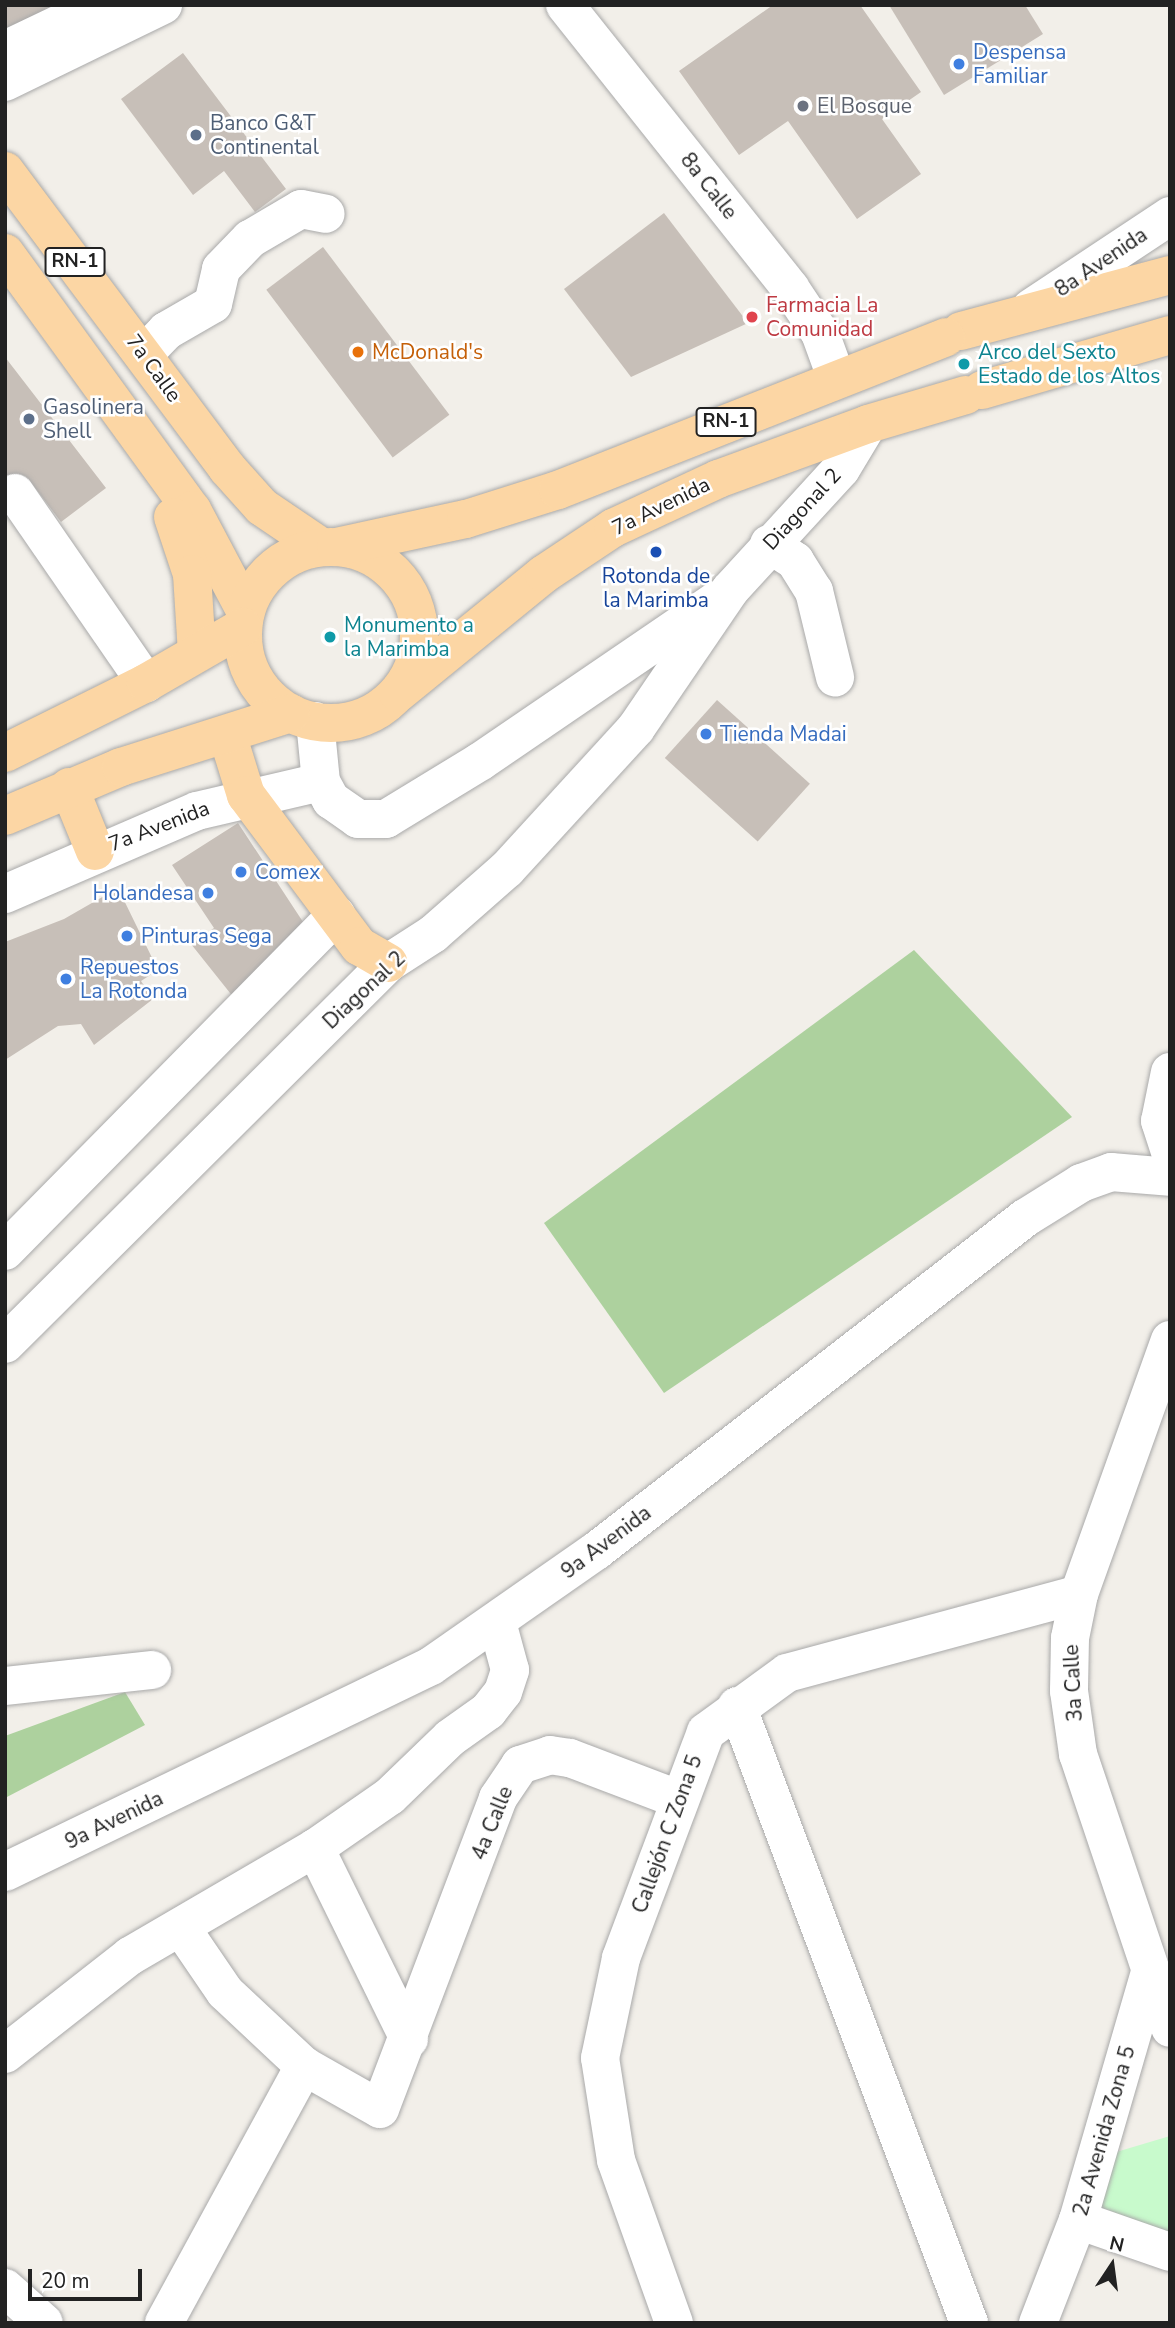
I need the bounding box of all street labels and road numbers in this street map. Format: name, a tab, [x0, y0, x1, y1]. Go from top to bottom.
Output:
street label: 8a Calle	[675, 148, 743, 224]
street label: 8a Avenida	[1050, 222, 1152, 302]
road number: RN-1	[43, 246, 106, 278]
street label: 7a Calle	[121, 329, 187, 407]
road number: RN-1	[694, 406, 758, 438]
street label: Diagonal 2	[758, 463, 846, 555]
street label: 7a Avenida	[608, 471, 714, 541]
street label: 7a Avenida	[105, 795, 213, 857]
street label: Diagonal 2	[318, 946, 410, 1034]
street label: 9a Avenida	[556, 1500, 656, 1584]
street label: 3a Calle	[1058, 1644, 1088, 1722]
street label: Callejón C Zona 5	[627, 1751, 707, 1917]
street label: 4a Calle	[466, 1782, 518, 1864]
street label: 9a Avenida	[61, 1785, 167, 1855]
street label: 2a Avenida Zona 5	[1068, 2043, 1140, 2219]

